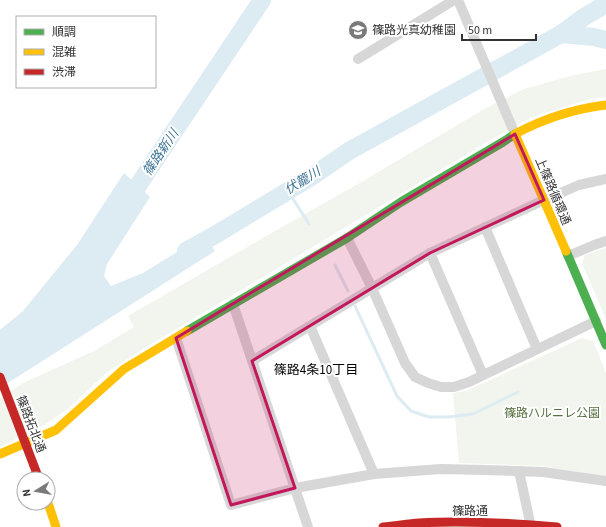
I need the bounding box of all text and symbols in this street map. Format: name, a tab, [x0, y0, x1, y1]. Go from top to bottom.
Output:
legend	[16, 16, 156, 88]
scale bar	[462, 16, 536, 42]
school or university icon: 篠路光真幼稚園	[347, 19, 369, 41]
place label: 篠路光真幼稚園	[372, 22, 456, 39]
text: 50 m	[468, 22, 492, 39]
text: 順調	[52, 24, 76, 41]
text: 混雑	[52, 44, 76, 61]
text: 渋滞	[52, 64, 76, 81]
water label: 篠路新川	[139, 124, 184, 179]
street label: 上篠路循環通	[531, 155, 574, 228]
water label: 伏籠川	[281, 162, 326, 199]
district label: 篠路4条10丁目	[274, 361, 358, 379]
street label: 篠路拓北通	[12, 393, 49, 455]
park label: 篠路ハルニレ公園	[504, 405, 600, 422]
north arrow	[16, 471, 56, 511]
text: N	[19, 488, 35, 498]
street label: 篠路通	[452, 503, 488, 520]

